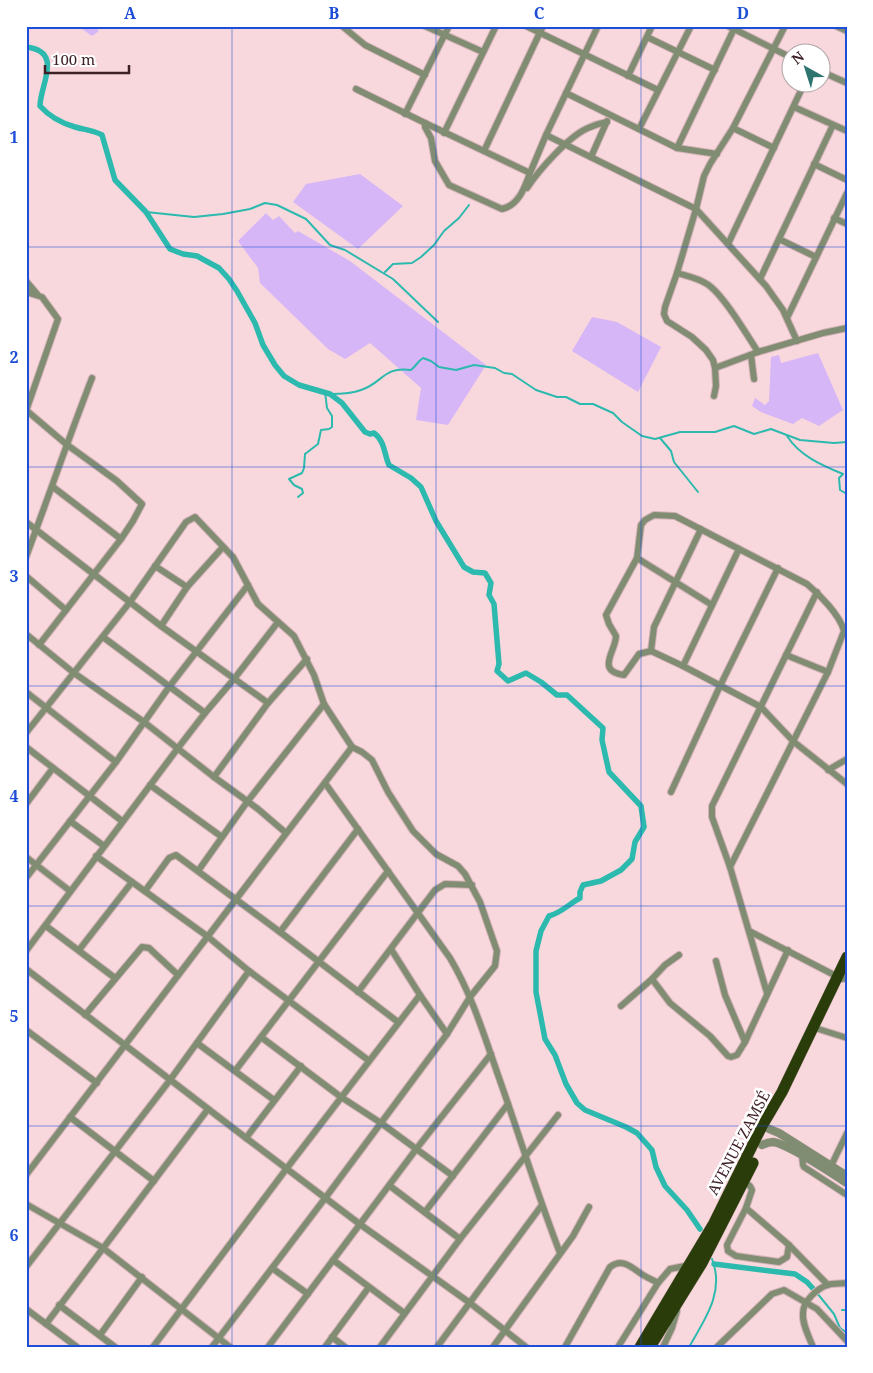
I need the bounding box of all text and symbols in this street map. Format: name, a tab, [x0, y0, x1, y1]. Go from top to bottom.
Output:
text: A	[124, 2, 137, 24]
text: B	[329, 2, 340, 24]
text: C	[534, 2, 545, 24]
text: D	[737, 2, 749, 24]
scale bar	[45, 42, 129, 74]
north arrow	[780, 42, 830, 92]
text: N	[787, 47, 808, 68]
text: 100 m	[52, 49, 95, 69]
text: 1	[9, 126, 19, 148]
text: 2	[9, 346, 19, 368]
text: 3	[9, 565, 19, 587]
text: 4	[9, 785, 19, 807]
text: 5	[9, 1005, 19, 1027]
street label: AVENUE ZAMSÉ	[702, 1087, 774, 1198]
text: 6	[9, 1224, 19, 1246]

